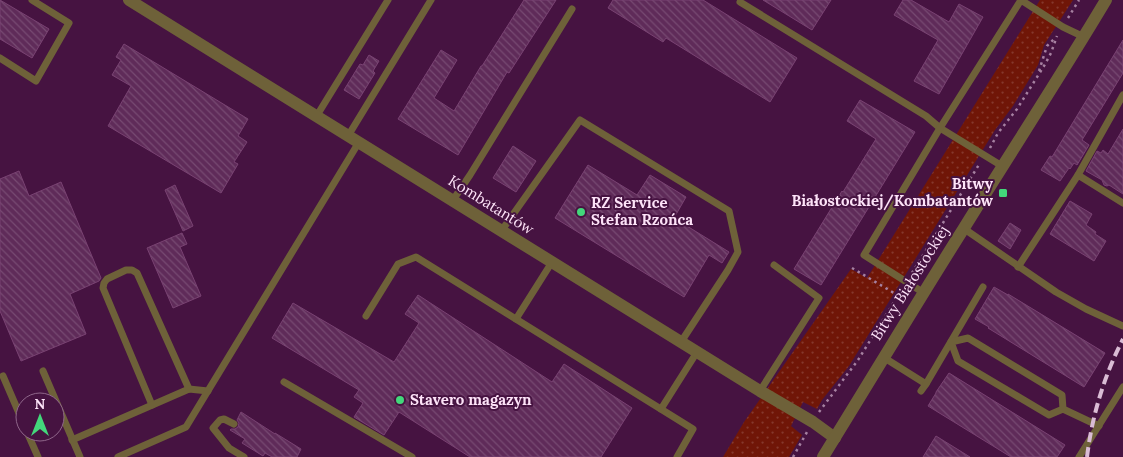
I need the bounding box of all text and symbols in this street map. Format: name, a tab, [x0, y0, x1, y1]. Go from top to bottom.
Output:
street label: Kombatantów	[445, 171, 538, 238]
place label: Bitwy Białostockiej/Kombatantów	[791, 174, 994, 211]
marker: Bitwy Białostockiej/Kombatantów	[997, 187, 1009, 199]
place label: RZ Service Stefan Rzońca	[591, 193, 693, 229]
marker: RZ Service Stefan Rzońca	[575, 206, 587, 218]
street label: Bitwy Białostockiej	[867, 222, 953, 344]
place label: Stavero magazyn	[410, 390, 532, 409]
north arrow	[15, 392, 65, 442]
marker: Stavero magazyn	[394, 394, 406, 406]
text: N	[35, 395, 46, 413]

